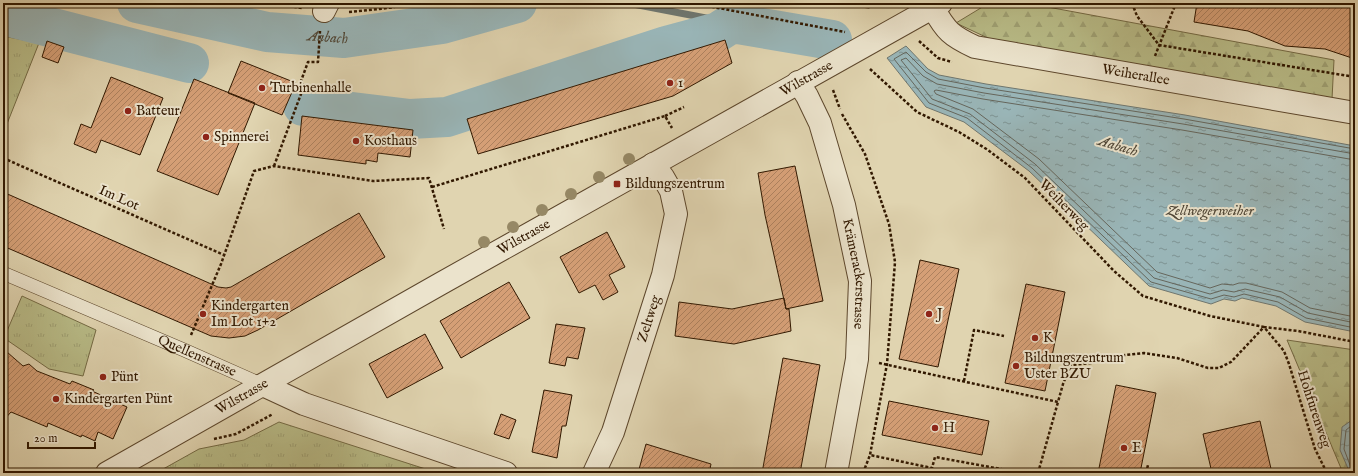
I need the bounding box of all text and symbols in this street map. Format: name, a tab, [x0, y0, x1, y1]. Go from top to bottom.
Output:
water label: Aabach	[305, 26, 350, 48]
street label: Wilstrasse	[777, 56, 837, 101]
street label: Weiherallee	[1101, 60, 1172, 90]
place label: 1	[678, 74, 683, 92]
marker: 1	[665, 78, 675, 88]
place label: Turbinenhalle	[270, 79, 352, 97]
marker: Turbinenhalle	[257, 83, 267, 93]
place label: Batteur	[136, 102, 180, 120]
marker: Batteur	[123, 106, 133, 116]
place label: Spinnerei	[214, 128, 269, 146]
water label: Aabach	[1094, 130, 1141, 161]
marker: Spinnerei	[201, 132, 211, 142]
place label: Kosthaus	[364, 132, 417, 150]
marker: Kosthaus	[351, 136, 361, 146]
place label: Bildungszentrum	[625, 175, 725, 193]
street label: Weiherweg	[1035, 175, 1093, 235]
marker: Bildungszentrum	[612, 179, 622, 189]
street label: Im Lot	[96, 181, 142, 215]
water label: Zellwegerweiher	[1164, 201, 1254, 221]
street label: Wilstrasse	[494, 215, 554, 259]
street label: Krämerackerstrasse	[838, 217, 869, 330]
street label: Zeltweg	[633, 293, 665, 344]
place label: Kindergarten Im Lot 1+2	[211, 297, 289, 331]
place label: J	[935, 305, 943, 323]
marker: Kindergarten Im Lot 1+2	[198, 309, 208, 319]
marker: J	[924, 309, 934, 319]
place label: K	[1043, 329, 1054, 347]
street label: Quellenstrasse	[155, 331, 240, 381]
marker: K	[1030, 333, 1040, 343]
place label: Bildungszentrum Uster BZU	[1024, 349, 1124, 383]
marker: Bildungszentrum Uster BZU	[1011, 361, 1021, 371]
place label: Pünt	[111, 368, 139, 386]
street label: Hohfurenweg	[1293, 368, 1335, 451]
marker: Pünt	[98, 372, 108, 382]
street label: Wilstrasse	[212, 374, 272, 419]
place label: Kindergarten Pünt	[64, 390, 173, 408]
marker: Kindergarten Pünt	[51, 394, 61, 404]
place label: H	[943, 419, 955, 437]
marker: H	[930, 423, 940, 433]
scale bar	[28, 424, 95, 450]
text: 20 m	[34, 431, 57, 446]
place label: E	[1132, 439, 1142, 457]
marker: E	[1119, 443, 1129, 453]

